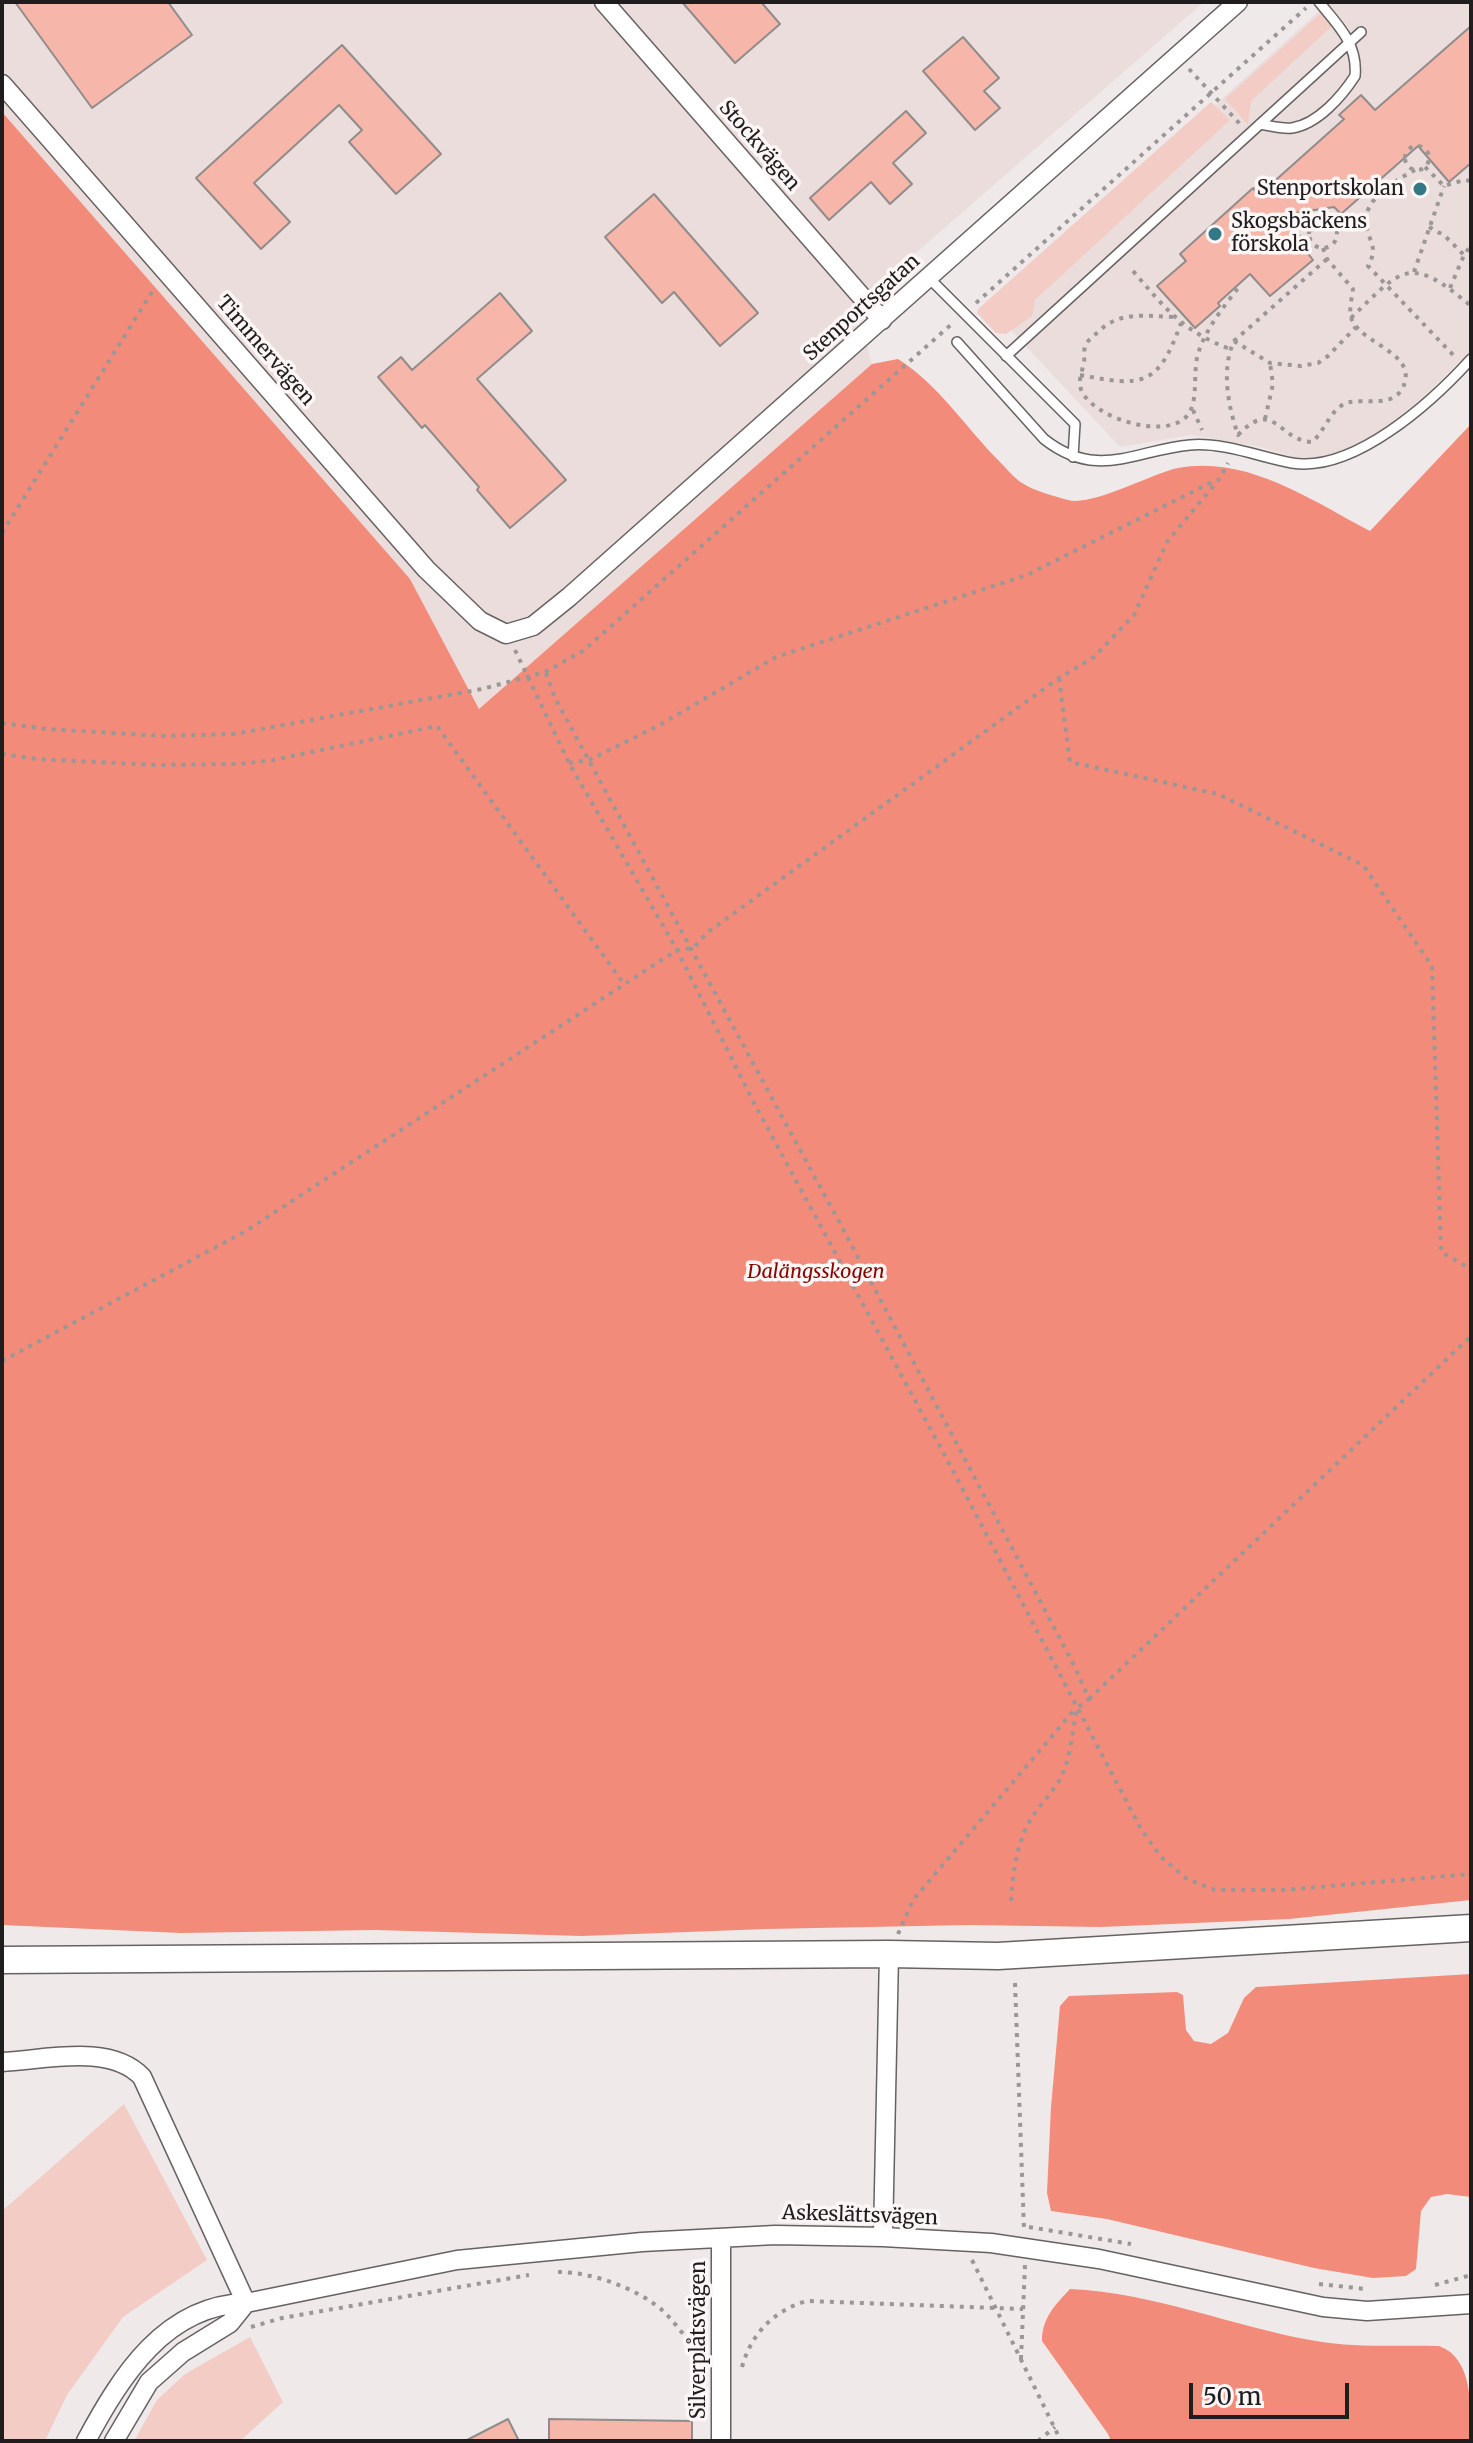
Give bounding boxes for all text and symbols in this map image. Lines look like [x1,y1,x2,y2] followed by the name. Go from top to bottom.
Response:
[713,96,805,196] street label: Stockvägen
[1257,177,1404,201] place label: Stenportskolan
[1411,180,1429,198] marker: Stenportskolan
[1231,210,1367,257] place label: Skogsbäckens förskola
[1206,225,1224,243] marker: Skogsbäckens förskola
[799,250,925,366] street label: Stenportsgatan
[211,291,319,411] street label: Timmervägen
[747,1260,885,1284] park label: Dalängsskogen
[782,2201,938,2231] street label: Askeslättsvägen
[687,2261,711,2419] street label: Silverplåtsvägen
[1193,2367,1353,2417] scale bar
[1203,2381,1262,2412] text: 50 m

